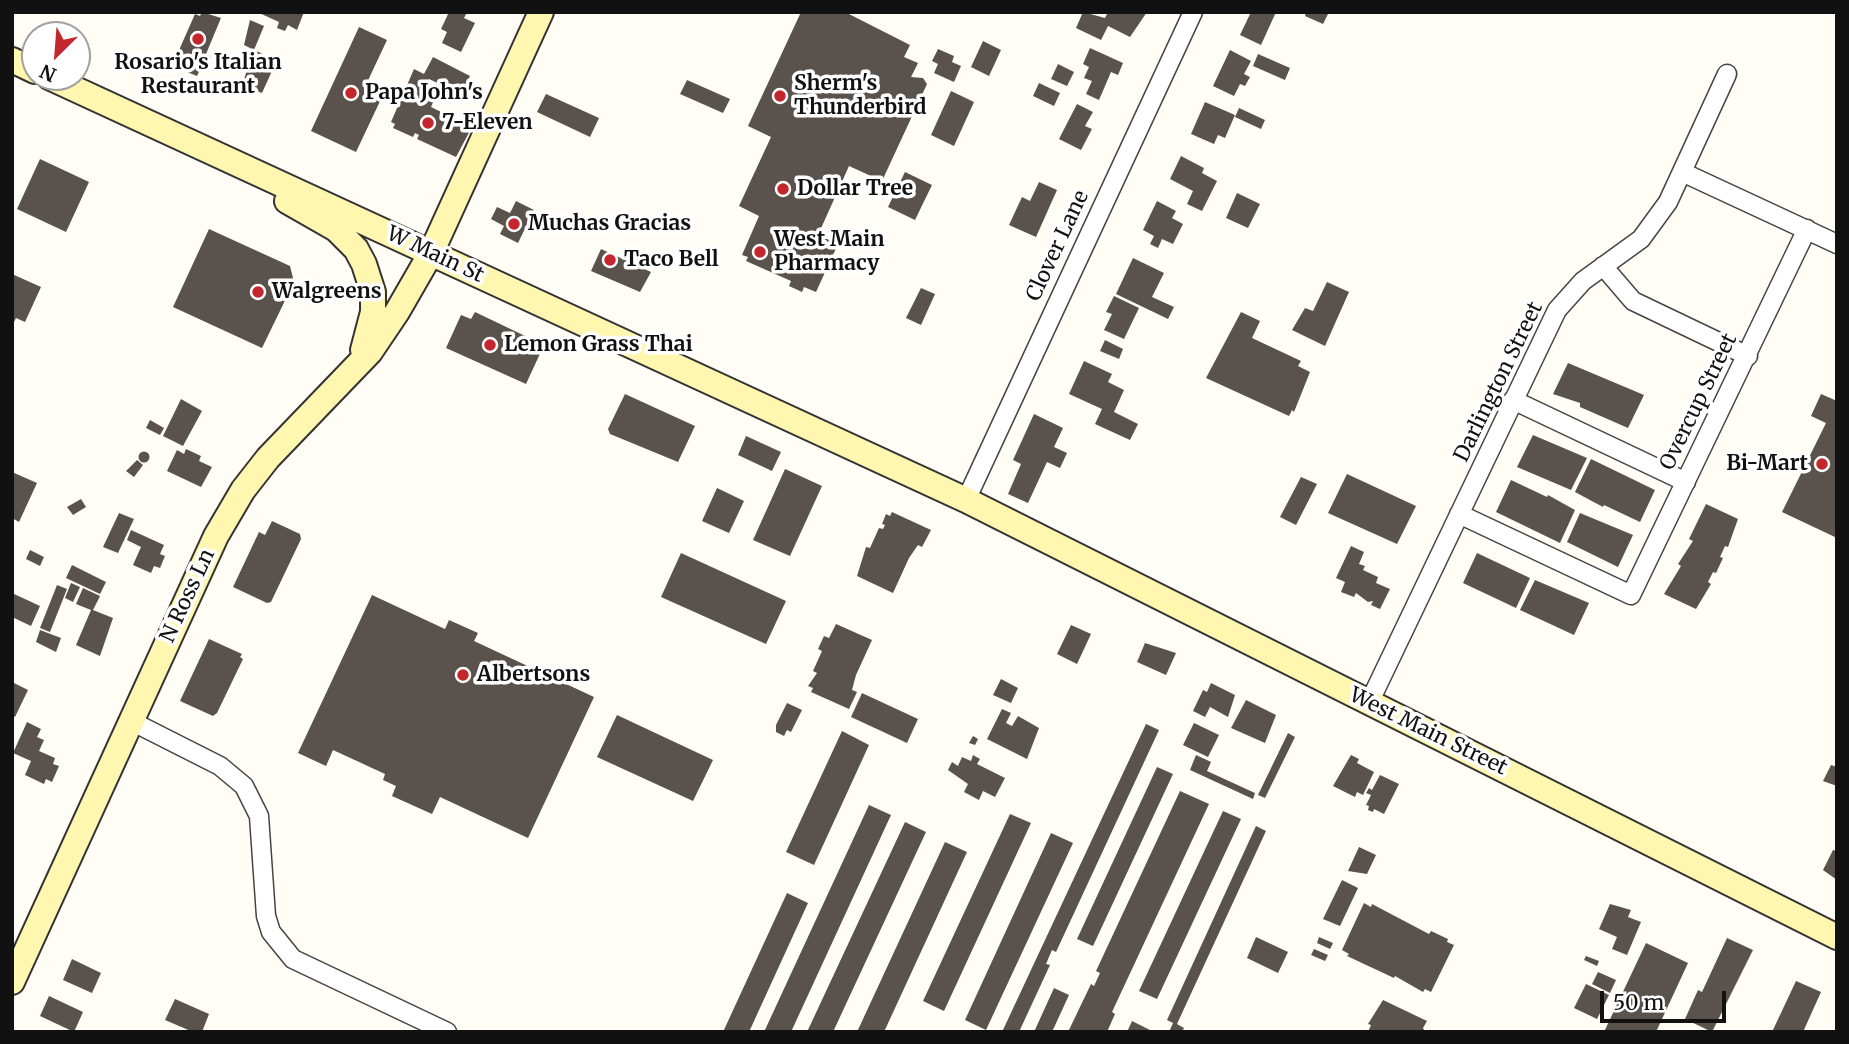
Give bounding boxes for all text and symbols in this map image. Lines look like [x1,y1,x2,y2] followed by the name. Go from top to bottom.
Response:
[21,21,91,91] north arrow
[190,31,206,47] marker: Rosario's Italian Restaurant
[114,50,282,100] place label: Rosario's Italian Restaurant
[36,59,60,87] text: N
[794,71,926,121] place label: Sherm's Thunderbird
[365,80,483,106] place label: Papa John's
[343,85,359,101] marker: Papa John's
[772,88,788,104] marker: Sherm's Thunderbird
[442,110,532,136] place label: 7-Eleven
[420,115,436,131] marker: 7-Eleven
[797,176,913,202] place label: Dollar Tree
[775,181,791,197] marker: Dollar Tree
[1021,187,1095,305] street label: Clover Lane
[528,211,691,237] place label: Muchas Gracias
[506,216,522,232] marker: Muchas Gracias
[382,222,488,288] street label: W Main St
[774,227,884,277] place label: West Main Pharmacy
[752,244,768,260] marker: West Main Pharmacy
[624,247,719,273] place label: Taco Bell
[602,252,618,268] marker: Taco Bell
[272,279,382,305] place label: Walgreens
[250,284,266,300] marker: Walgreens
[1449,298,1549,466] street label: Darlington Street
[1655,330,1743,474] street label: Overcup Street
[504,332,693,358] place label: Lemon Grass Thai
[482,337,498,353] marker: Lemon Grass Thai
[1726,451,1808,477] place label: Bi-Mart
[1814,456,1830,472] marker: Bi-Mart
[155,545,221,647] street label: N Ross Ln
[477,662,590,688] place label: Albertsons
[455,667,471,683] marker: Albertsons
[1345,683,1511,781] street label: West Main Street
[1604,978,1730,1022] scale bar
[1613,989,1664,1016] text: 50 m

